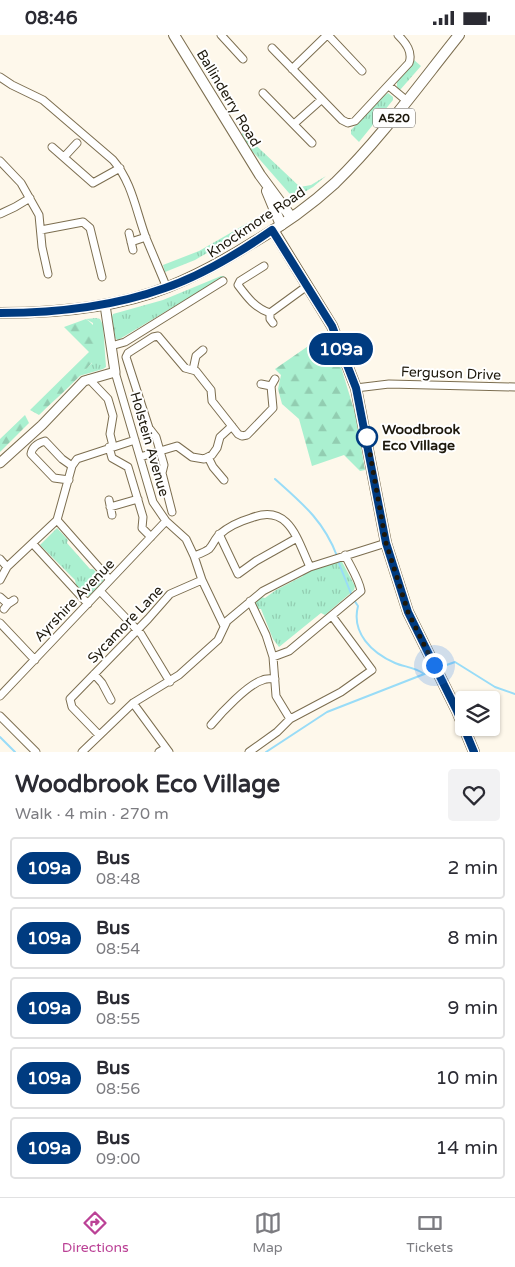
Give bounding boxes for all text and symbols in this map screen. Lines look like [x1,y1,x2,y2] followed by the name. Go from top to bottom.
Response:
[25,7,78,29] text: 08:46
[193,47,264,150] street label: Ballinderry Road
[373,109,415,127] road number: A520
[204,183,309,262] street label: Knockmore Road
[306,333,376,365] line badge: 109a
[319,338,363,360] text: 109a
[401,363,501,384] street label: Ferguson Drive
[126,390,173,498] street label: Holstein Avenue
[382,421,460,454] place label: Woodbrook Eco Village
[356,426,378,448] marker: Woodbrook Eco Village
[31,555,118,645] street label: Ayrshire Avenue
[84,582,167,667] street label: Sycamore Lane
[422,653,447,678] your location
[455,691,500,736] map controls
[455,691,500,736] button: layers
[448,769,500,821] button: heart
[15,770,280,799] text: Woodbrook Eco Village
[15,804,169,824] text: Walk · 4 min · 270 m
[96,847,130,869] text: Bus
[27,857,71,879] text: 109a
[447,857,498,879] text: 2 min
[96,869,140,889] text: 08:48
[96,917,130,939] text: Bus
[27,927,71,949] text: 109a
[447,927,498,949] text: 8 min
[96,939,140,959] text: 08:54
[96,987,130,1009] text: Bus
[27,997,71,1019] text: 109a
[447,997,498,1019] text: 9 min
[96,1009,140,1029] text: 08:55
[96,1057,130,1079] text: Bus
[27,1067,71,1089] text: 109a
[435,1067,498,1089] text: 10 min
[96,1079,140,1099] text: 08:56
[96,1127,130,1149] text: Bus
[27,1137,71,1159] text: 109a
[435,1137,498,1159] text: 14 min
[96,1149,140,1169] text: 09:00
[62,1209,129,1256] tab: Directions
[252,1209,283,1256] tab: Map
[406,1209,453,1256] tab: Tickets

